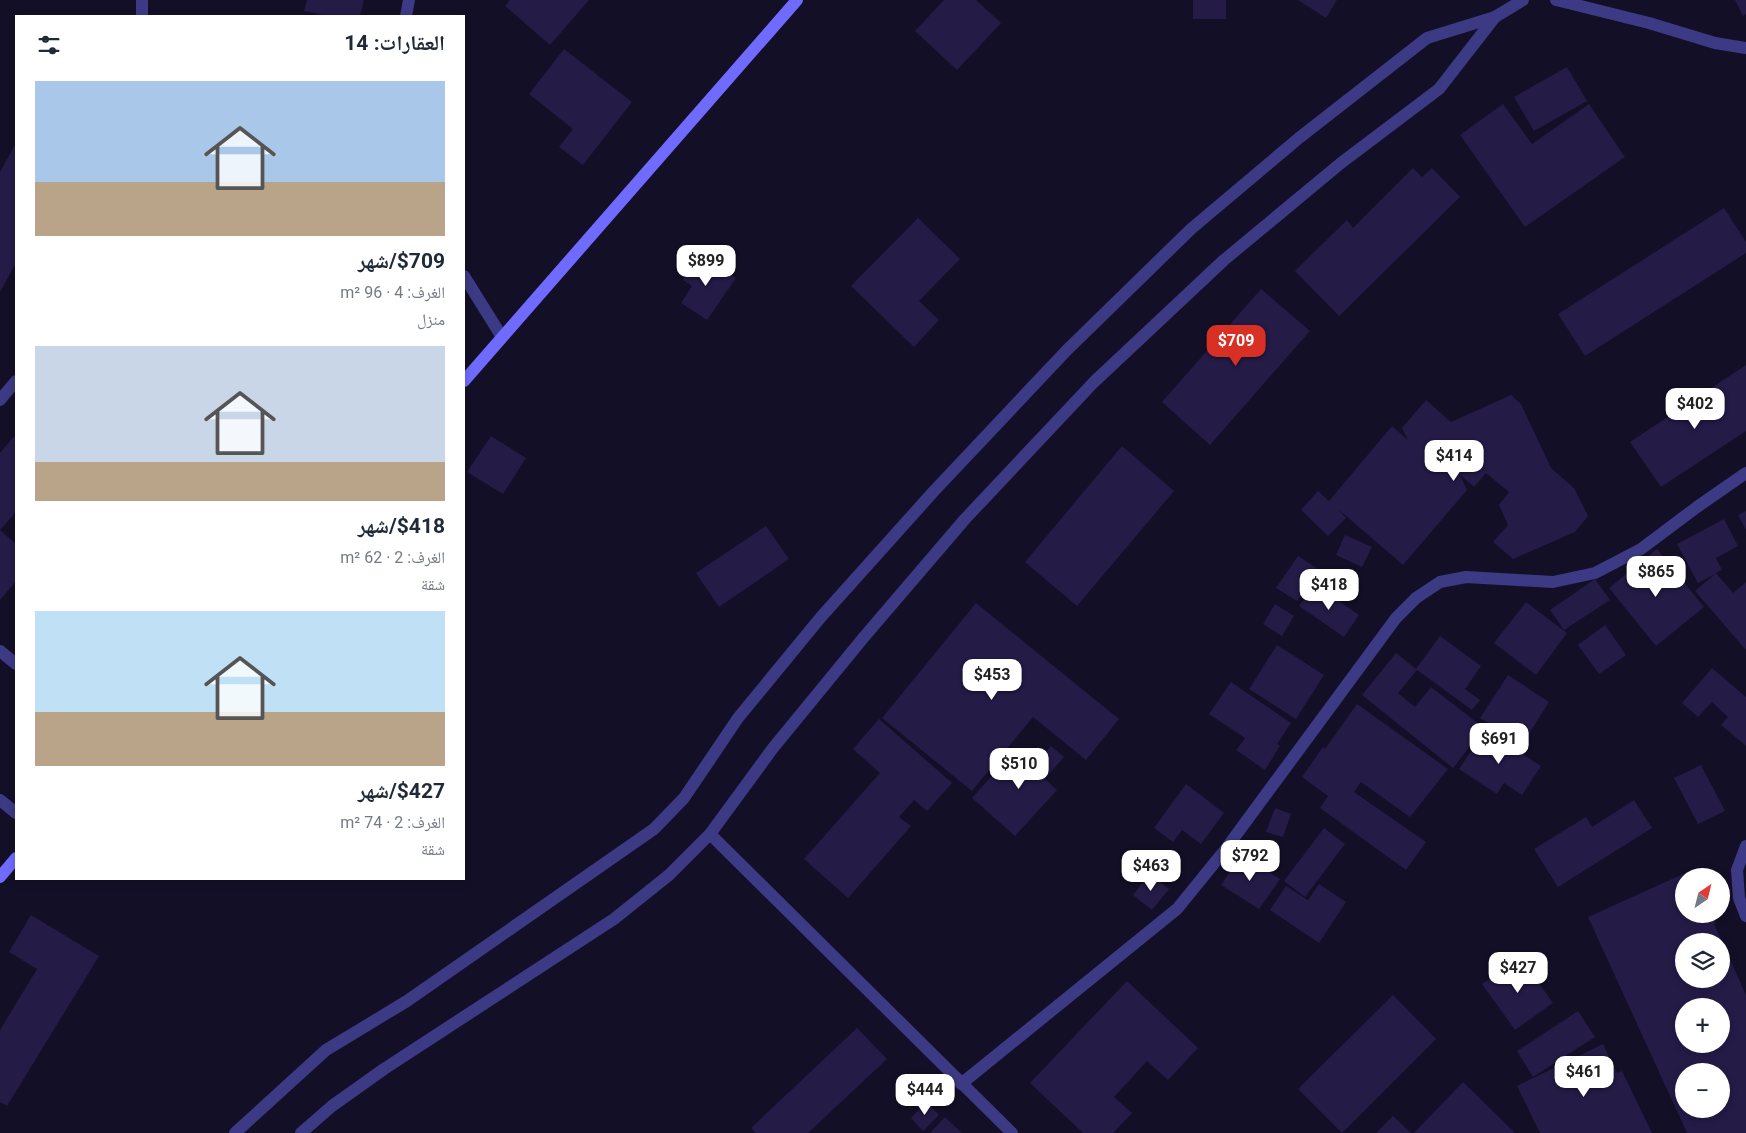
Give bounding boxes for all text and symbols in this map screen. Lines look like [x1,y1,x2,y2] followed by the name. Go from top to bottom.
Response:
[35,31,63,59] icon: filters
[344,31,445,55] text: العقارات: 14
[195,113,285,203] icon: home
[676,244,736,287] pin: $899
[358,249,445,273] text: $709/شهر
[688,251,724,270] text: $899
[340,283,445,302] text: الغرف: 4 · 96 m²
[417,310,445,329] text: منزل
[1206,324,1266,367] pin: $709
[1218,331,1254,350] text: $709
[195,378,285,468] icon: home
[1665,388,1725,430] pin: $402
[1677,394,1713,413] text: $402
[1424,440,1484,482] pin: $414
[1436,446,1472,465] text: $414
[358,514,445,538] text: $418/شهر
[340,548,445,567] text: الغرف: 2 · 62 m²
[1626,556,1686,598] pin: $865
[1638,562,1674,581] text: $865
[1299,568,1359,611] pin: $418
[421,575,445,594] text: شقة
[1311,575,1347,594] text: $418
[195,643,285,733] icon: home
[962,658,1022,701] pin: $453
[974,665,1010,684] text: $453
[1469,722,1529,765] pin: $691
[1481,729,1517,748] text: $691
[989,748,1049,790] pin: $510
[1001,754,1037,773] text: $510
[358,779,445,803] text: $427/شهر
[340,813,445,832] text: الغرف: 2 · 74 m²
[421,840,445,859] text: شقة
[1220,840,1280,882] pin: $792
[1232,846,1268,865] text: $792
[1121,850,1181,892] pin: $463
[1133,856,1169,875] text: $463
[1675,868,1730,922] north arrow
[1675,868,1730,1118] map controls
[1675,933,1730,988] button: layers
[1488,952,1548,994] pin: $427
[1500,958,1536,977] text: $427
[1675,998,1730,1053] button: +
[1554,1056,1614,1098] pin: $461
[1566,1062,1602,1081] text: $461
[1675,1063,1730,1118] button: −
[895,1074,955,1116] pin: $444
[907,1080,943,1099] text: $444

